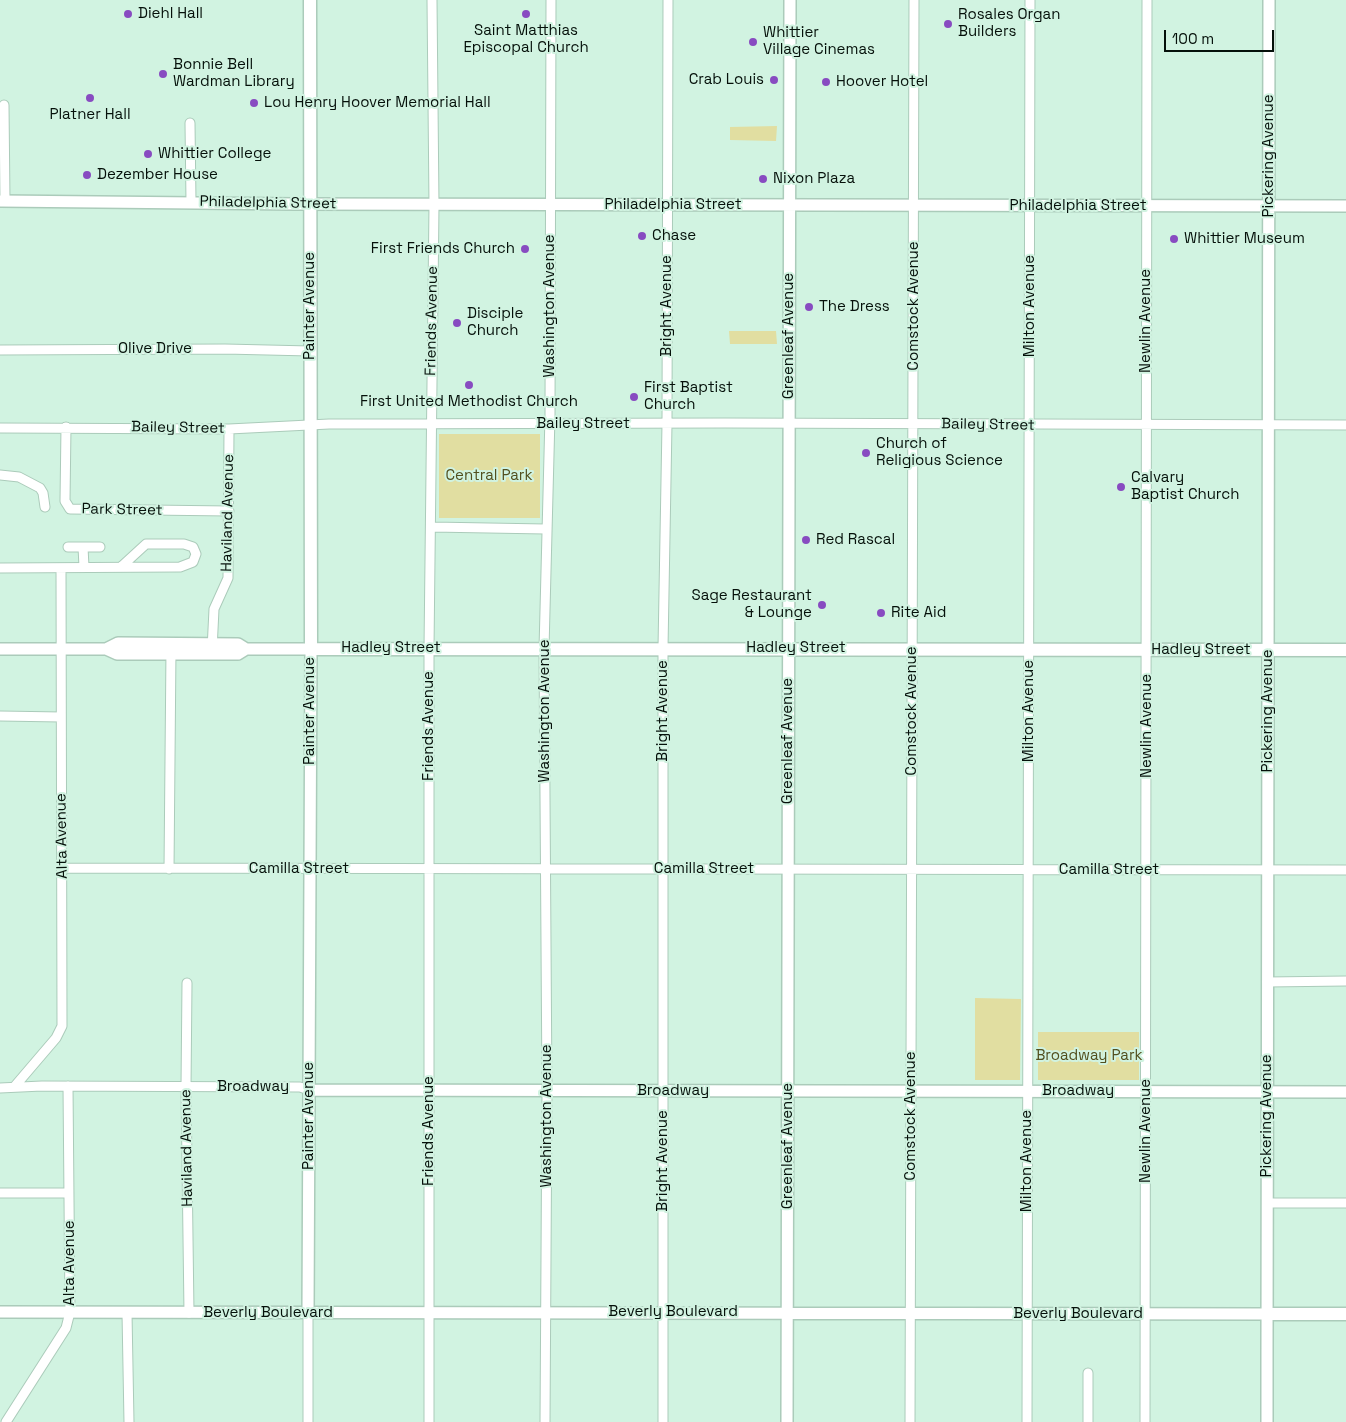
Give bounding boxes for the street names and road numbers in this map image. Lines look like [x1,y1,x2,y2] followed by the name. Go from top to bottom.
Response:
[1260,94,1278,218] street label: Pickering Avenue
[199,193,337,213] street label: Philadelphia Street
[604,196,742,214] street label: Philadelphia Street
[1009,197,1147,215] street label: Philadelphia Street
[541,234,559,378] street label: Washington Avenue
[905,241,923,371] street label: Comstock Avenue
[301,252,319,360] street label: Painter Avenue
[658,255,676,357] street label: Bright Avenue
[1021,255,1039,357] street label: Milton Avenue
[422,266,442,376] street label: Friends Avenue
[1137,269,1155,373] street label: Newlin Avenue
[780,273,798,399] street label: Greenleaf Avenue
[118,340,192,358] street label: Olive Drive
[536,415,630,433] street label: Bailey Street
[941,415,1035,435] street label: Bailey Street
[131,418,225,438] street label: Bailey Street
[218,454,238,572] street label: Haviland Avenue
[81,500,163,520] street label: Park Street
[341,639,441,657] street label: Hadley Street
[536,639,554,783] street label: Washington Avenue
[746,639,846,657] street label: Hadley Street
[1151,641,1251,659] street label: Hadley Street
[903,646,921,776] street label: Comstock Avenue
[1259,649,1277,773] street label: Pickering Avenue
[301,657,319,765] street label: Painter Avenue
[654,660,672,762] street label: Bright Avenue
[1020,660,1038,762] street label: Milton Avenue
[420,671,438,781] street label: Friends Avenue
[1138,674,1156,778] street label: Newlin Avenue
[779,678,797,804] street label: Greenleaf Avenue
[52,793,72,879] street label: Alta Avenue
[249,860,349,878] street label: Camilla Street
[654,860,754,878] street label: Camilla Street
[1059,861,1159,879] street label: Camilla Street
[538,1044,556,1188] street label: Washington Avenue
[902,1051,920,1181] street label: Comstock Avenue
[1258,1054,1276,1178] street label: Pickering Avenue
[300,1062,318,1170] street label: Painter Avenue
[420,1076,438,1186] street label: Friends Avenue
[217,1078,289,1096] street label: Broadway
[1137,1079,1155,1183] street label: Newlin Avenue
[637,1082,709,1100] street label: Broadway
[1042,1082,1114,1100] street label: Broadway
[779,1083,797,1209] street label: Greenleaf Avenue
[177,1089,197,1207] street label: Haviland Avenue
[654,1110,672,1212] street label: Bright Avenue
[1018,1110,1036,1212] street label: Milton Avenue
[61,1220,79,1306] street label: Alta Avenue
[608,1303,738,1321] street label: Beverly Boulevard
[203,1304,333,1322] street label: Beverly Boulevard
[1013,1305,1143,1323] street label: Beverly Boulevard

